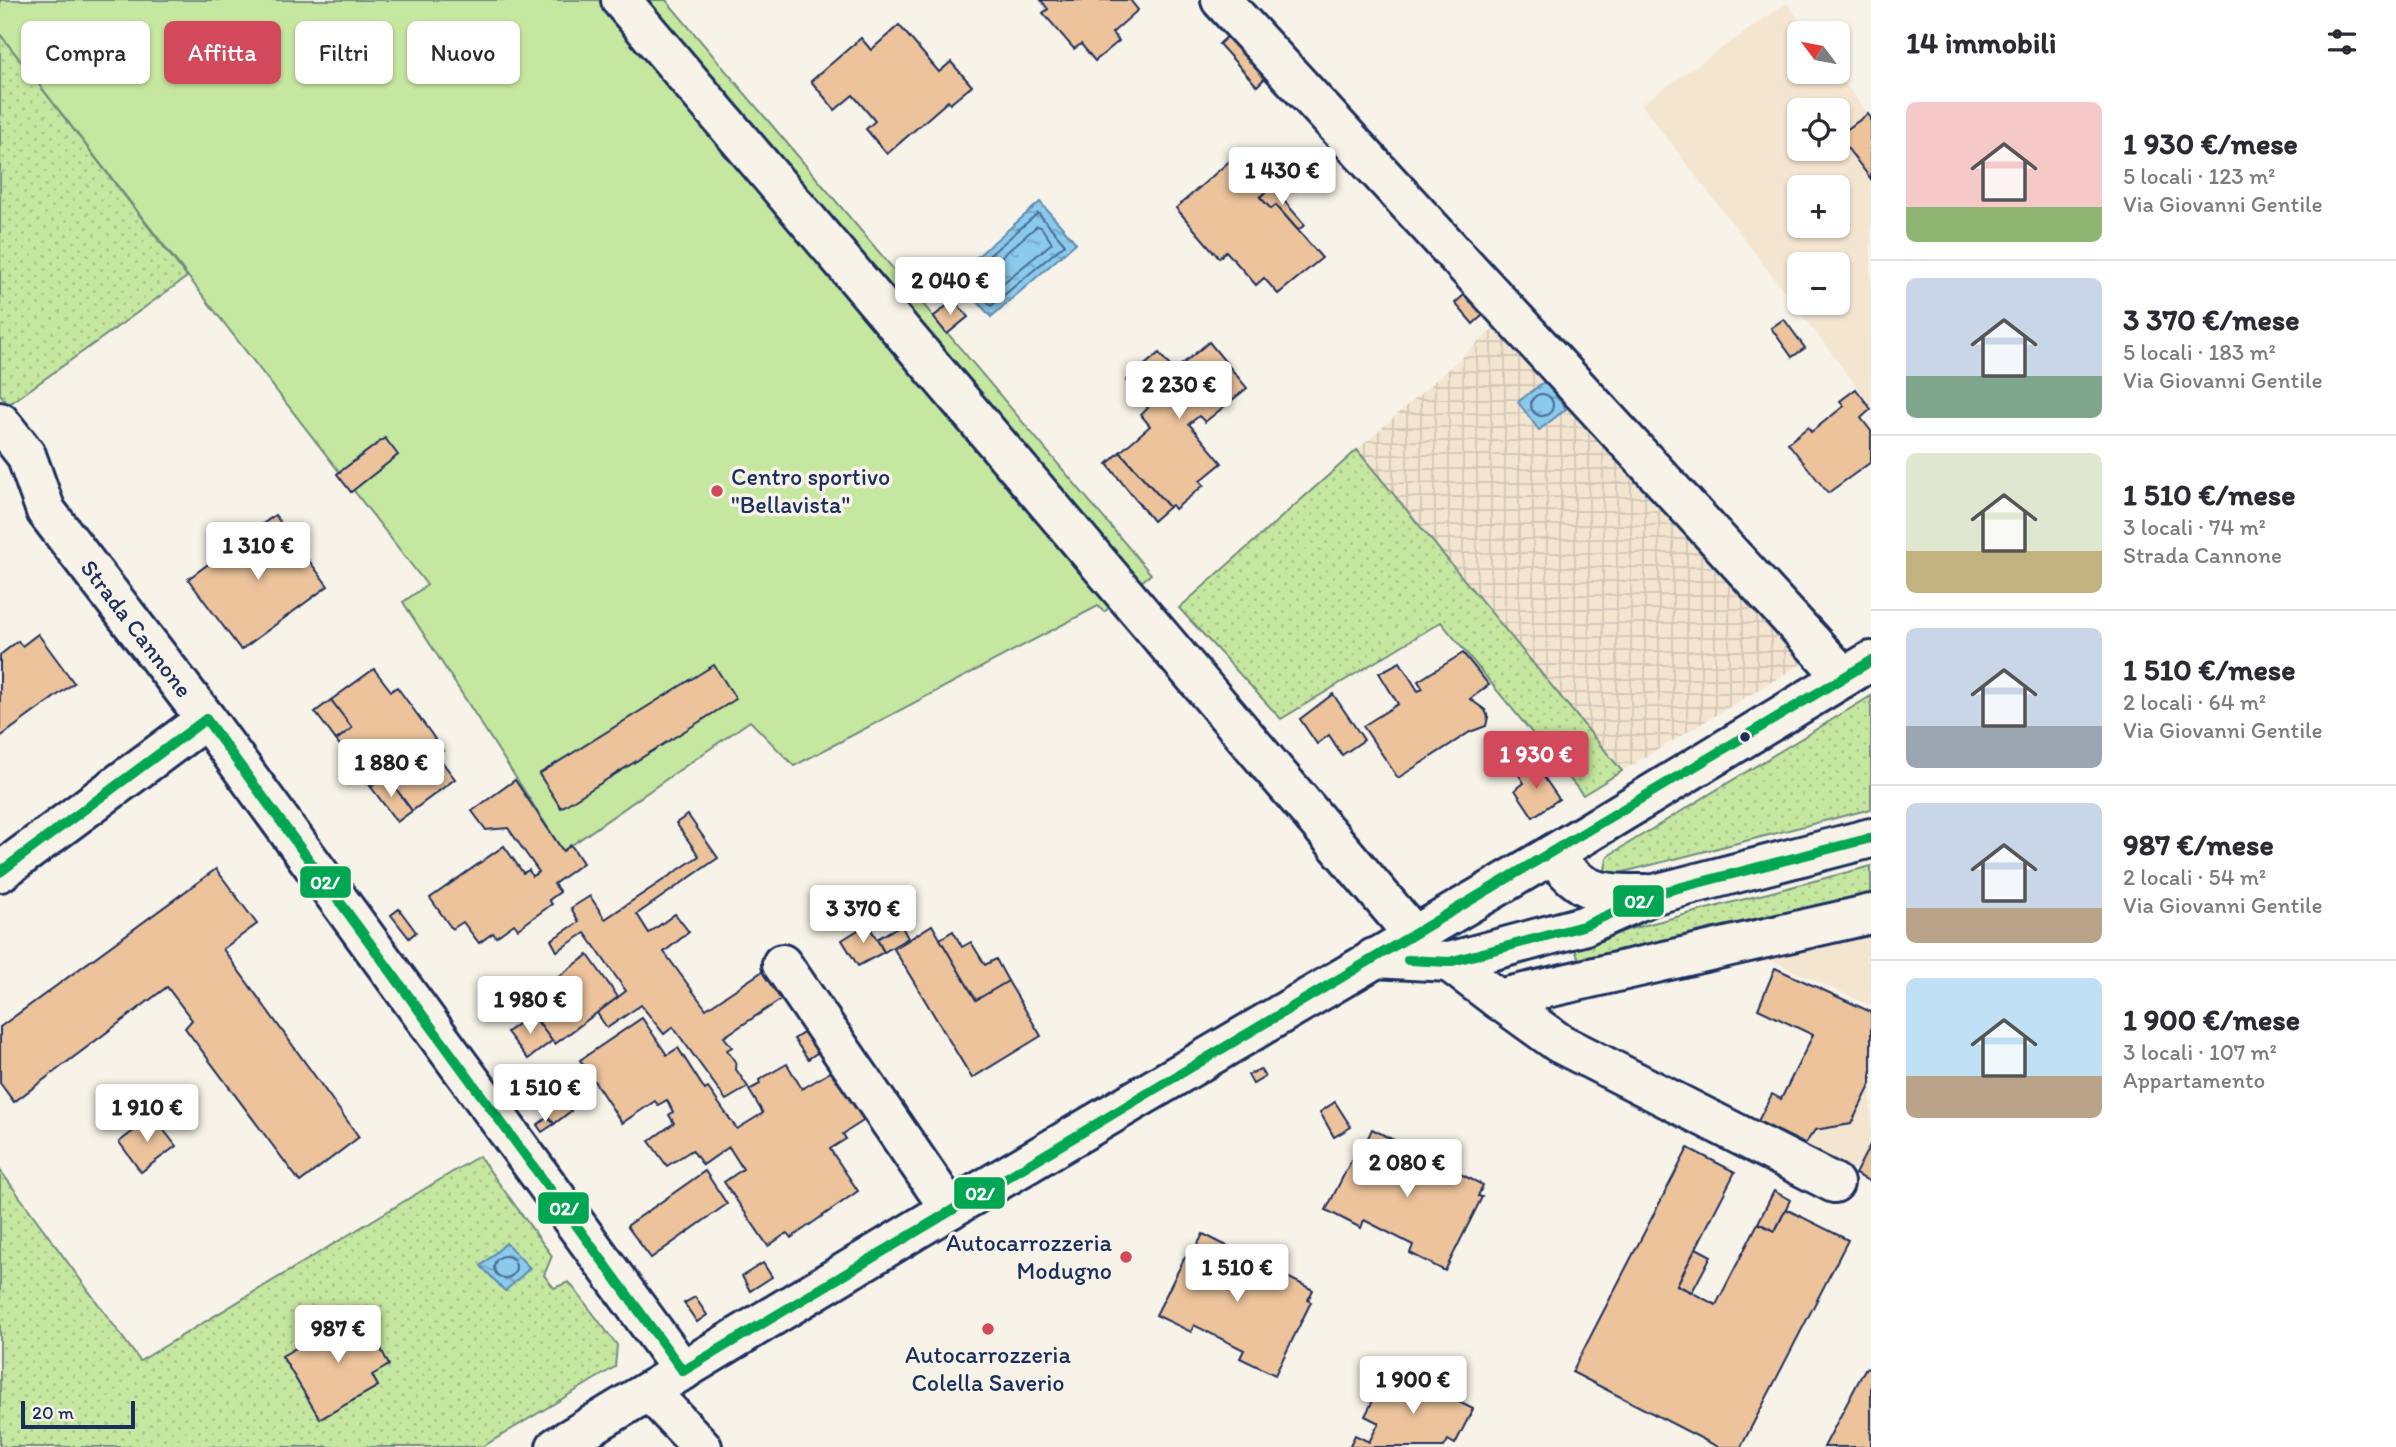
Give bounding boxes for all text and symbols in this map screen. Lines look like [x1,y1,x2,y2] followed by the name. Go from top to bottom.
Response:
[21,21,150,84] chip: Compra
[164,21,281,84] chip: Affitta
[295,21,393,84] chip: Filtri
[407,21,520,84] chip: Nuovo
[1787,21,1850,84] north arrow
[1787,21,1850,315] map controls
[2323,23,2361,61] icon: filters
[1906,24,2056,61] text: 14 immobili
[1787,98,1850,161] button: locate
[2123,125,2298,162] text: 1 930 €/mese
[1962,130,2046,214] icon: home
[1217,148,1347,207] pin: 1 430 €
[1245,156,1319,184] text: 1 430 €
[2123,162,2276,190] text: 5 locali · 123 m²
[1787,175,1850,238] button: +
[2123,190,2323,218] text: Via Giovanni Gentile
[1787,252,1850,315] button: −
[885,258,1015,317] pin: 2 040 €
[911,266,989,294] text: 2 040 €
[2123,301,2299,338] text: 3 370 €/mese
[1962,306,2046,390] icon: home
[2123,338,2276,366] text: 5 locali · 183 m²
[1114,362,1244,421] pin: 2 230 €
[2123,366,2323,394] text: Via Giovanni Gentile
[1142,370,1216,398] text: 2 230 €
[731,462,890,519] place label: Centro sportivo "Bellavista"
[2123,476,2295,513] text: 1 510 €/mese
[1962,481,2046,565] icon: home
[709,483,725,499] marker: Centro sportivo "Bellavista"
[2123,513,2266,541] text: 3 locali · 74 m²
[193,522,323,582] pin: 1 310 €
[222,531,294,559] text: 1 310 €
[2123,541,2282,569] text: Strada Cannone
[75,554,199,703] street label: Strada Cannone
[2123,651,2295,688] text: 1 510 €/mese
[1962,656,2046,740] icon: home
[2123,688,2266,716] text: 2 locali · 64 m²
[2123,716,2323,744] text: Via Giovanni Gentile
[1738,730,1752,744] unlabelled marker
[1471,732,1601,791] pin: 1 930 €
[326,740,456,799] pin: 1 880 €
[1500,740,1572,768] text: 1 930 €
[354,748,428,776] text: 1 880 €
[2123,826,2274,863] text: 987 €/mese
[1962,831,2046,915] icon: home
[2123,863,2266,891] text: 2 locali · 54 m²
[299,865,352,899] line badge: 02/
[310,871,341,894] text: 02/
[1612,884,1665,918] line badge: 02/
[798,886,928,945] pin: 3 370 €
[1624,890,1655,913] text: 02/
[2123,891,2323,919] text: Via Giovanni Gentile
[826,894,900,922] text: 3 370 €
[465,976,595,1036] pin: 1 980 €
[494,985,566,1013] text: 1 980 €
[2123,1001,2300,1038] text: 1 900 €/mese
[1962,1006,2046,1090] icon: home
[2123,1038,2277,1066] text: 3 locali · 107 m²
[480,1064,610,1124] pin: 1 510 €
[2123,1066,2265,1094] text: Appartamento
[509,1073,581,1101] text: 1 510 €
[82,1084,212,1144] pin: 1 910 €
[111,1093,183,1121] text: 1 910 €
[1342,1140,1472,1199] pin: 2 080 €
[1369,1148,1445,1176] text: 2 080 €
[953,1176,1006,1210] line badge: 02/
[965,1182,996,1205] text: 02/
[537,1191,590,1225] line badge: 02/
[549,1197,580,1220] text: 02/
[946,1228,1112,1285] place label: Autocarrozzeria Modugno
[1172,1244,1302,1304] pin: 1 510 €
[1118,1249,1134,1265] marker: Autocarrozzeria Modugno
[1201,1253,1273,1281] text: 1 510 €
[289,1306,387,1365] pin: 987 €
[311,1314,365,1342] text: 987 €
[980,1321,996,1337] marker: Autocarrozzeria Colella Saverio
[905,1340,1071,1397] place label: Autocarrozzeria Colella Saverio
[1348,1356,1478,1416] pin: 1 900 €
[1376,1365,1450,1393] text: 1 900 €
[21,1398,135,1430] scale bar
[32,1401,74,1424] text: 20 m

